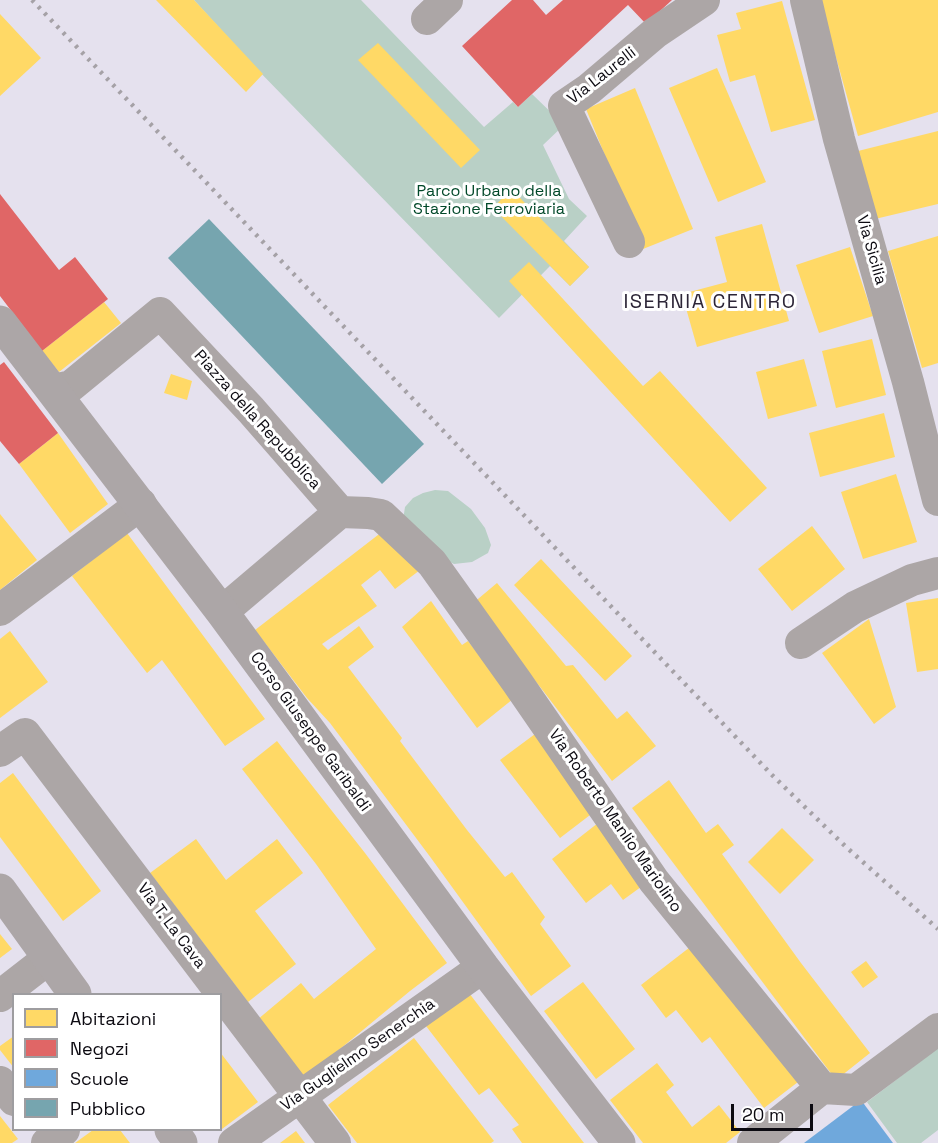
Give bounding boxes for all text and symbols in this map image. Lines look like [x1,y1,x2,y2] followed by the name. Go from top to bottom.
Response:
[564,43,640,109] street label: Via Laurelli
[413,182,565,220] park label: Parco Urbano della Stazione Ferroviaria
[852,213,890,287] street label: Via Sicilia
[623,291,797,315] district label: ISERNIA CENTRO
[189,347,325,493] street label: Piazza della Repubblica
[246,649,374,815] street label: Corso Giuseppe Garibaldi
[544,726,686,916] street label: Via Roberto Manlio Mariolino
[133,880,209,972] street label: Via T. La Cava
[12,993,222,1131] legend
[277,994,439,1116] street label: Via Guglielmo Senerchia
[70,1007,156,1030] text: Abitazioni
[70,1037,129,1060] text: Negozi
[70,1067,129,1090] text: Scuole
[734,1092,816,1130] scale bar
[70,1097,146,1120] text: Pubblico
[742,1103,785,1126] text: 20 m

